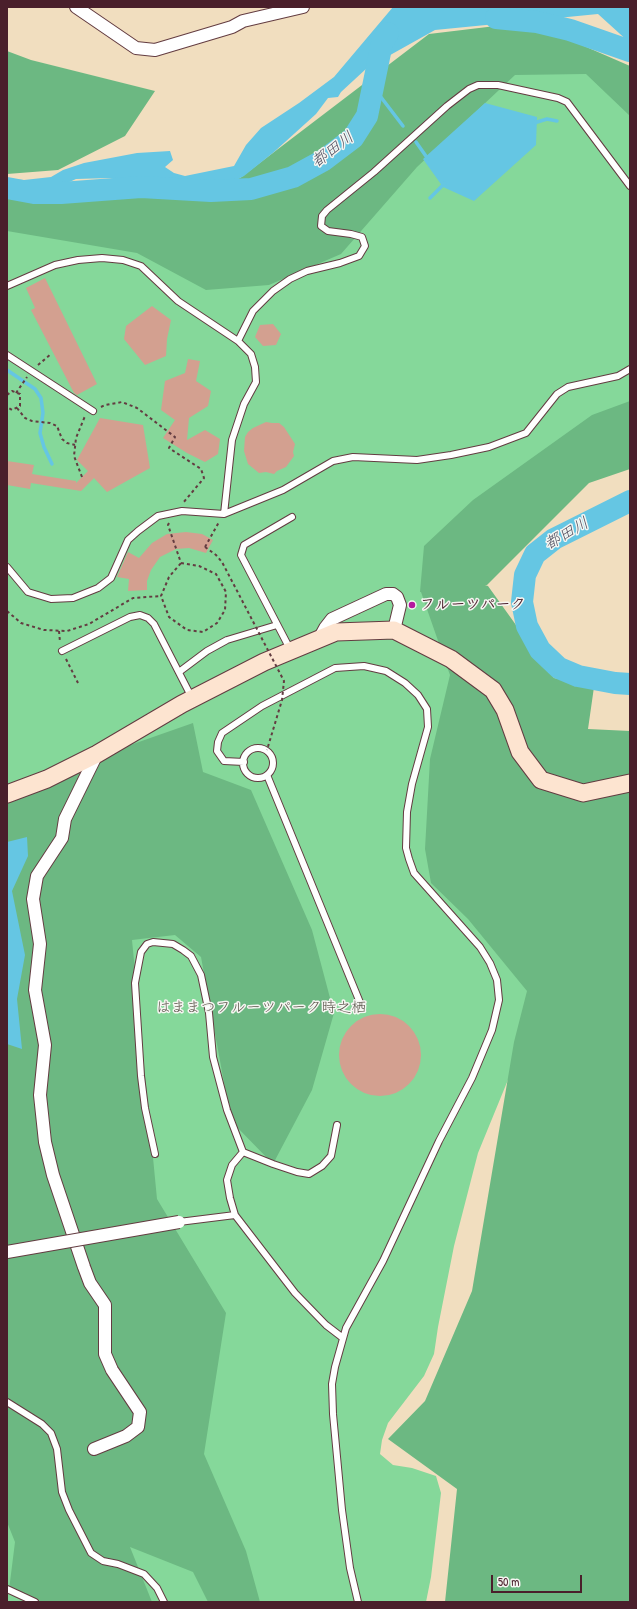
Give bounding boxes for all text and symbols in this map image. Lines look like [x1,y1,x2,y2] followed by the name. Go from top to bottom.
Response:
[308,128,358,172] water label: 都田川
[541,514,593,554] water label: 都田川
[420,596,526,614] place label: フルーツパーク
[407,600,417,610] marker: フルーツパーク
[156,999,366,1017] park label: はままつフルーツパーク時之栖
[493,1567,584,1593] scale bar
[498,1573,519,1590] text: 50 m

